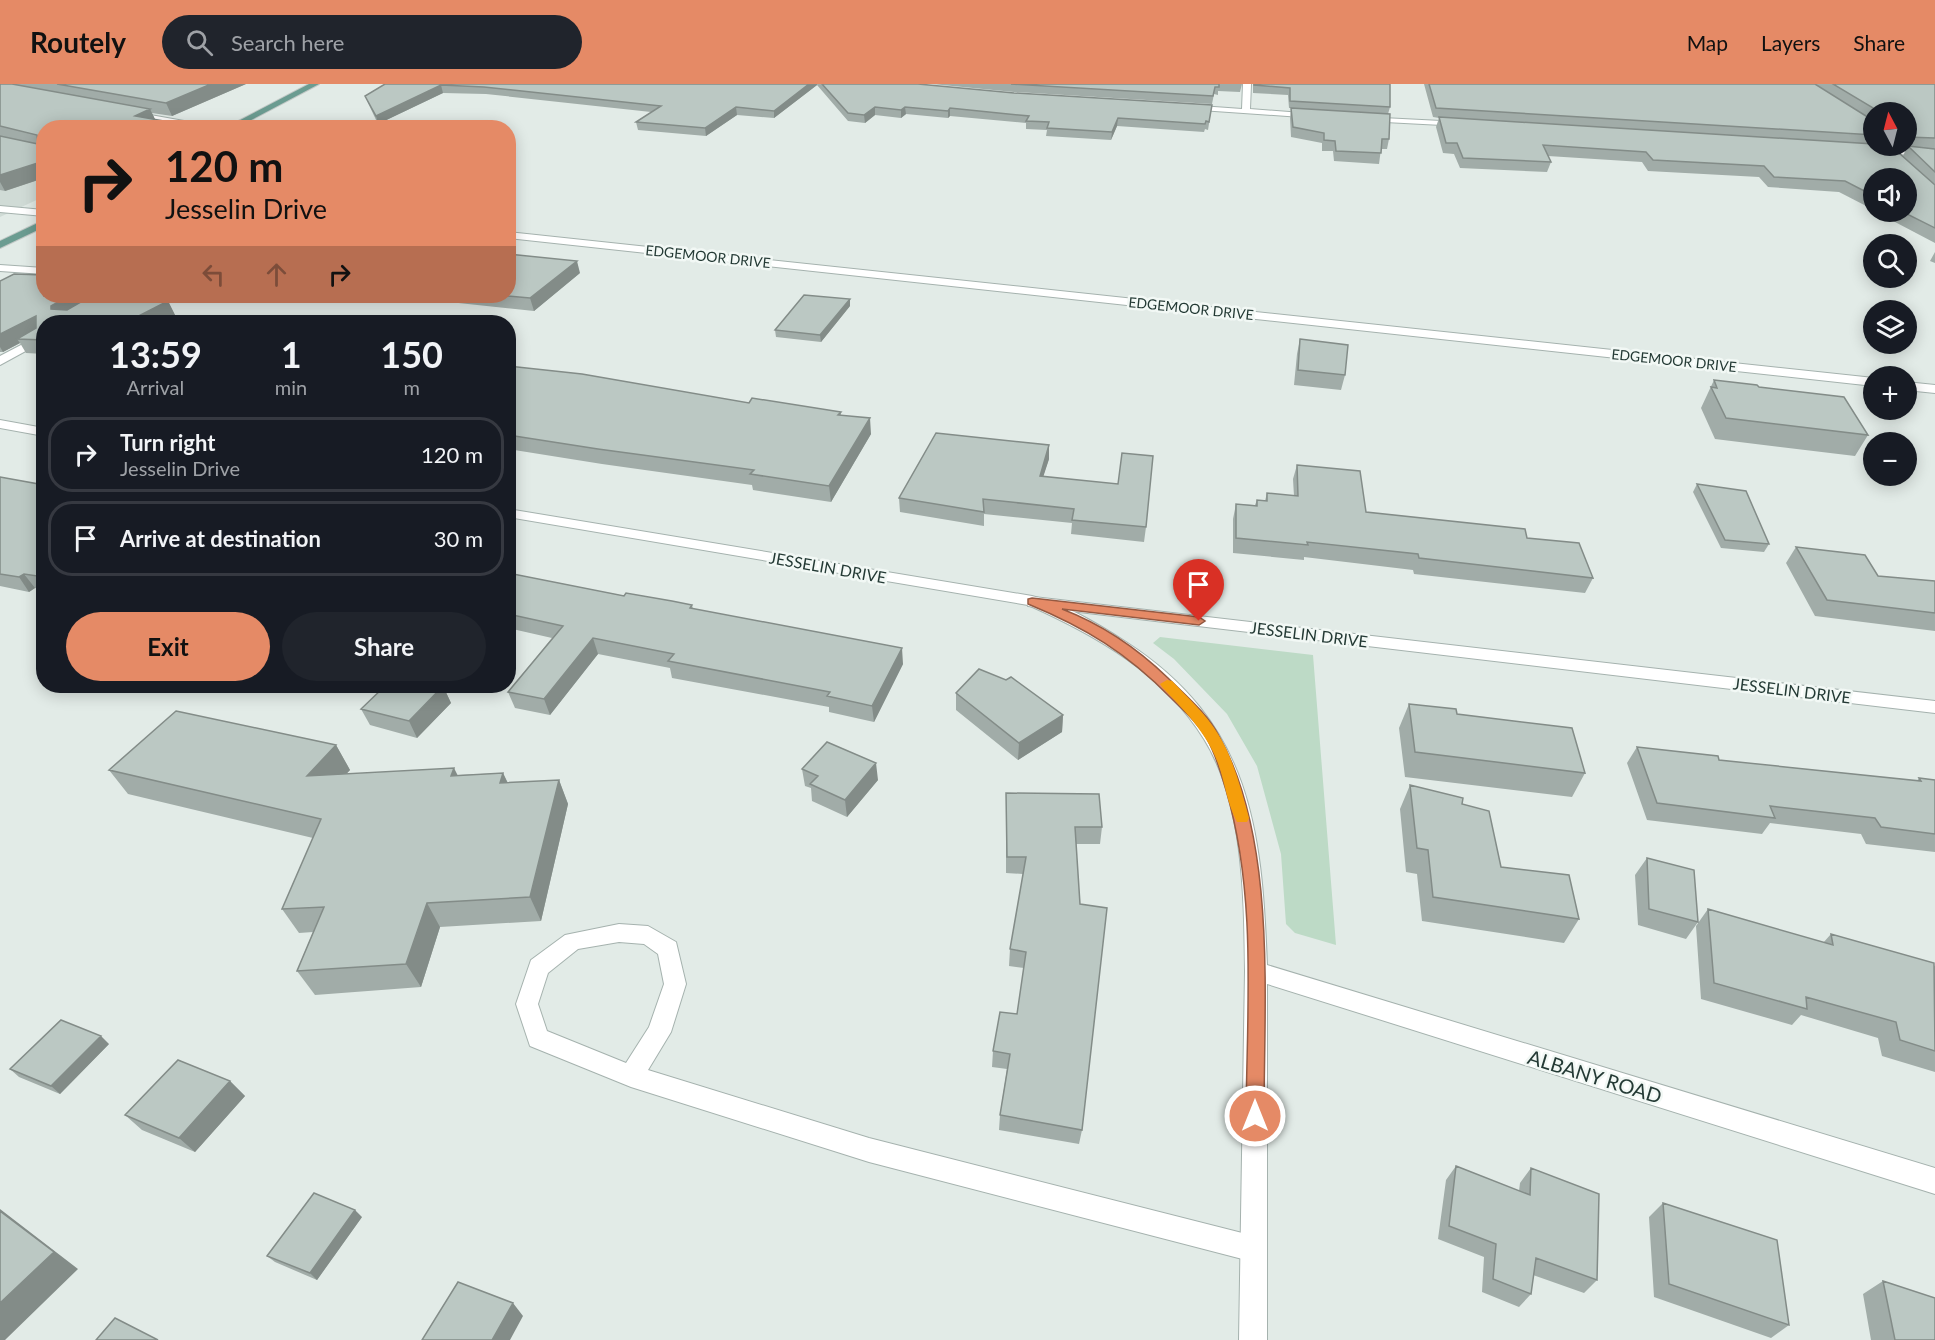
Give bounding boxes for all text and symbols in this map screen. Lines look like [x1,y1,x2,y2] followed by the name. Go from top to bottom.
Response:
[162,15,582,69] search box
[30,25,126,59] text: Routely
[183,26,216,59] icon: search
[231,29,344,56] text: Search here
[1687,30,1728,55] text: Map
[1761,30,1820,55] text: Layers
[1853,30,1905,55] text: Share
[1863,102,1917,156] north arrow
[1863,102,1917,486] map controls
[165,141,283,191] text: 120 m
[66,144,144,222] icon: right
[1863,168,1917,222] button: sound
[165,192,327,225] text: Jesselin Drive
[1863,234,1917,288] button: search
[645,241,771,271] street label: EDGEMOOR DRIVE
[197,258,230,291] icon: left
[260,258,293,291] icon: ahead
[323,258,356,291] icon: right
[1128,293,1254,323] street label: EDGEMOOR DRIVE
[1863,300,1917,354] button: layers
[109,332,202,376] text: 13:59
[281,332,302,376] text: 1
[380,332,443,376] text: 150
[1611,345,1737,375] street label: EDGEMOOR DRIVE
[1863,366,1917,420] button: +
[127,375,184,399] text: Arrival
[275,375,307,399] text: min
[403,375,420,399] text: m
[120,429,215,456] text: Turn right
[1863,432,1917,486] button: −
[69,438,102,471] icon: right
[421,441,483,468] text: 120 m
[120,456,240,480] text: Jesselin Drive
[69,522,102,555] icon: arrive
[120,525,321,552] text: Arrive at destination
[434,525,483,552] text: 30 m
[768,547,888,587] street label: JESSELIN DRIVE
[1173,559,1224,621] pin
[1182,568,1215,601] icon: arrive
[66,612,270,681] button: Exit
[282,612,486,681] button: Share
[1249,617,1369,651] street label: JESSELIN DRIVE
[1732,673,1852,707] street label: JESSELIN DRIVE
[1525,1044,1665,1108] street label: ALBANY ROAD
[1223,1084,1287,1148] position arrow

